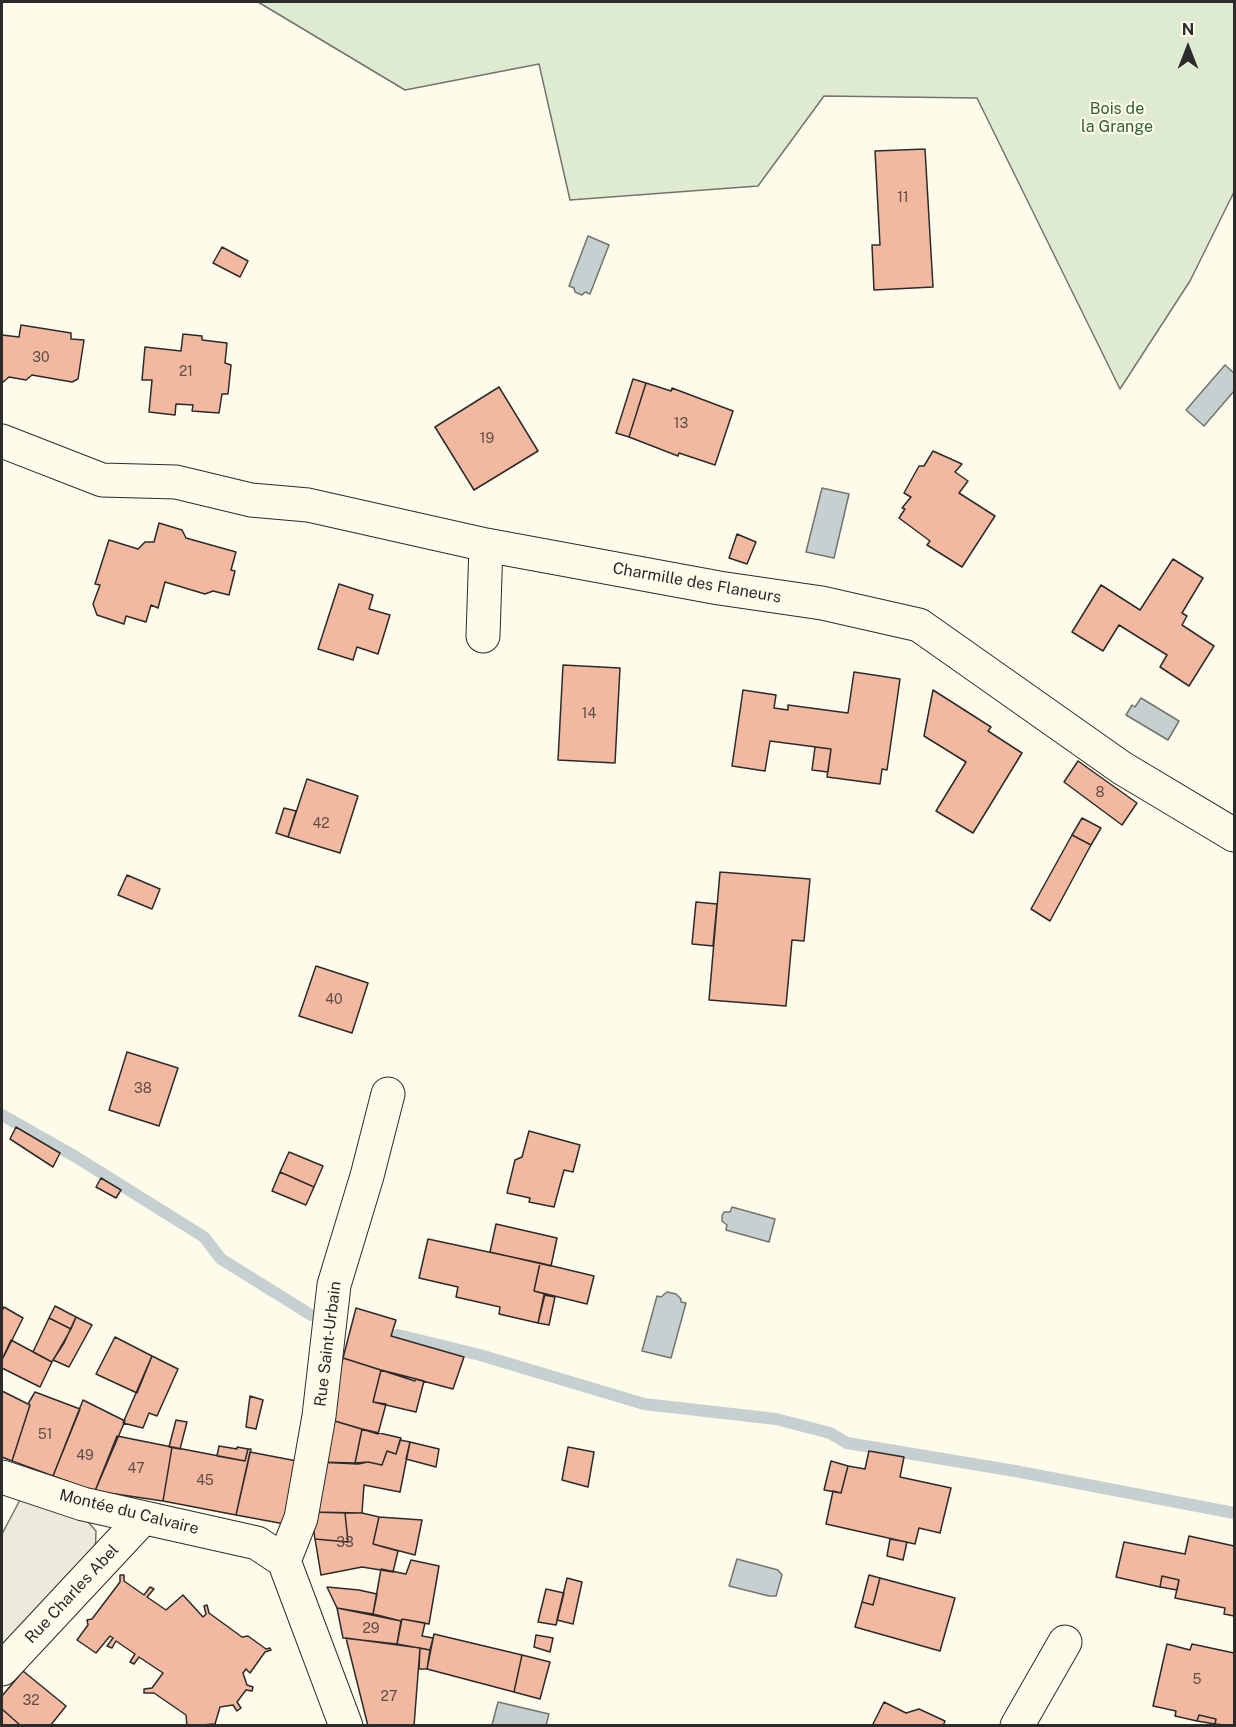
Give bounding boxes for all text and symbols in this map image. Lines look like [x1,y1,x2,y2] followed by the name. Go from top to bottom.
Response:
[1158,18,1218,78] north arrow
[1182,20,1194,39] text: N
[1081,99,1153,137] park label: Bois de la Grange
[897,190,909,206] house number: 11
[32,350,50,366] house number: 30
[179,364,193,380] house number: 21
[674,416,688,432] house number: 13
[480,431,494,447] house number: 19
[611,559,783,607] street label: Charmille des Flaneurs
[582,706,596,722] house number: 14
[1095,785,1105,801] house number: 8
[312,816,330,832] house number: 42
[325,992,343,1008] house number: 40
[134,1081,152,1097] house number: 38
[311,1280,345,1408] street label: Rue Saint-Urbain
[38,1427,52,1443] house number: 51
[76,1448,94,1464] house number: 49
[127,1461,145,1477] house number: 47
[196,1473,214,1489] house number: 45
[57,1485,201,1539] street label: Montée du Calvaire
[336,1535,354,1551] house number: 33
[21,1540,123,1648] street label: Rue Charles Abel
[362,1621,380,1637] house number: 29
[1193,1672,1201,1688] house number: 5
[381,1689,397,1705] house number: 27
[22,1693,40,1709] house number: 32

